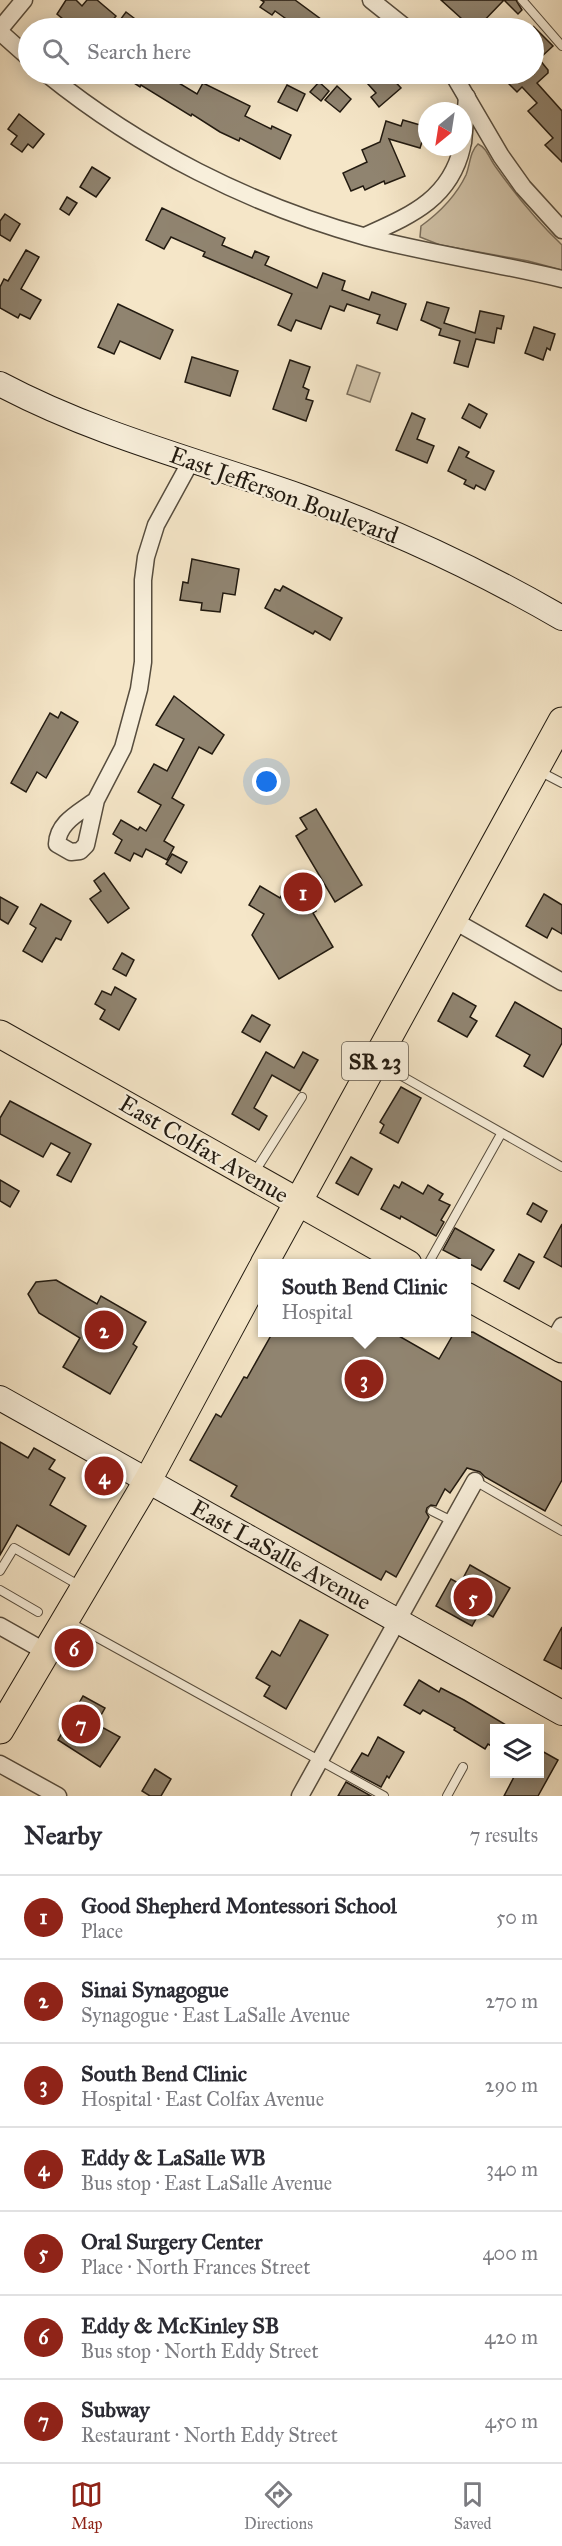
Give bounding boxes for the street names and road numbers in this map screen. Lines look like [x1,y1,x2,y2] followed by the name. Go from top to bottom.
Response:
[165,440,403,550] street label: East Jefferson Boulevard
[342,1042,408,1080] road number: SR 23
[114,1088,294,1210] street label: East Colfax Avenue
[186,1493,376,1617] street label: East LaSalle Avenue

